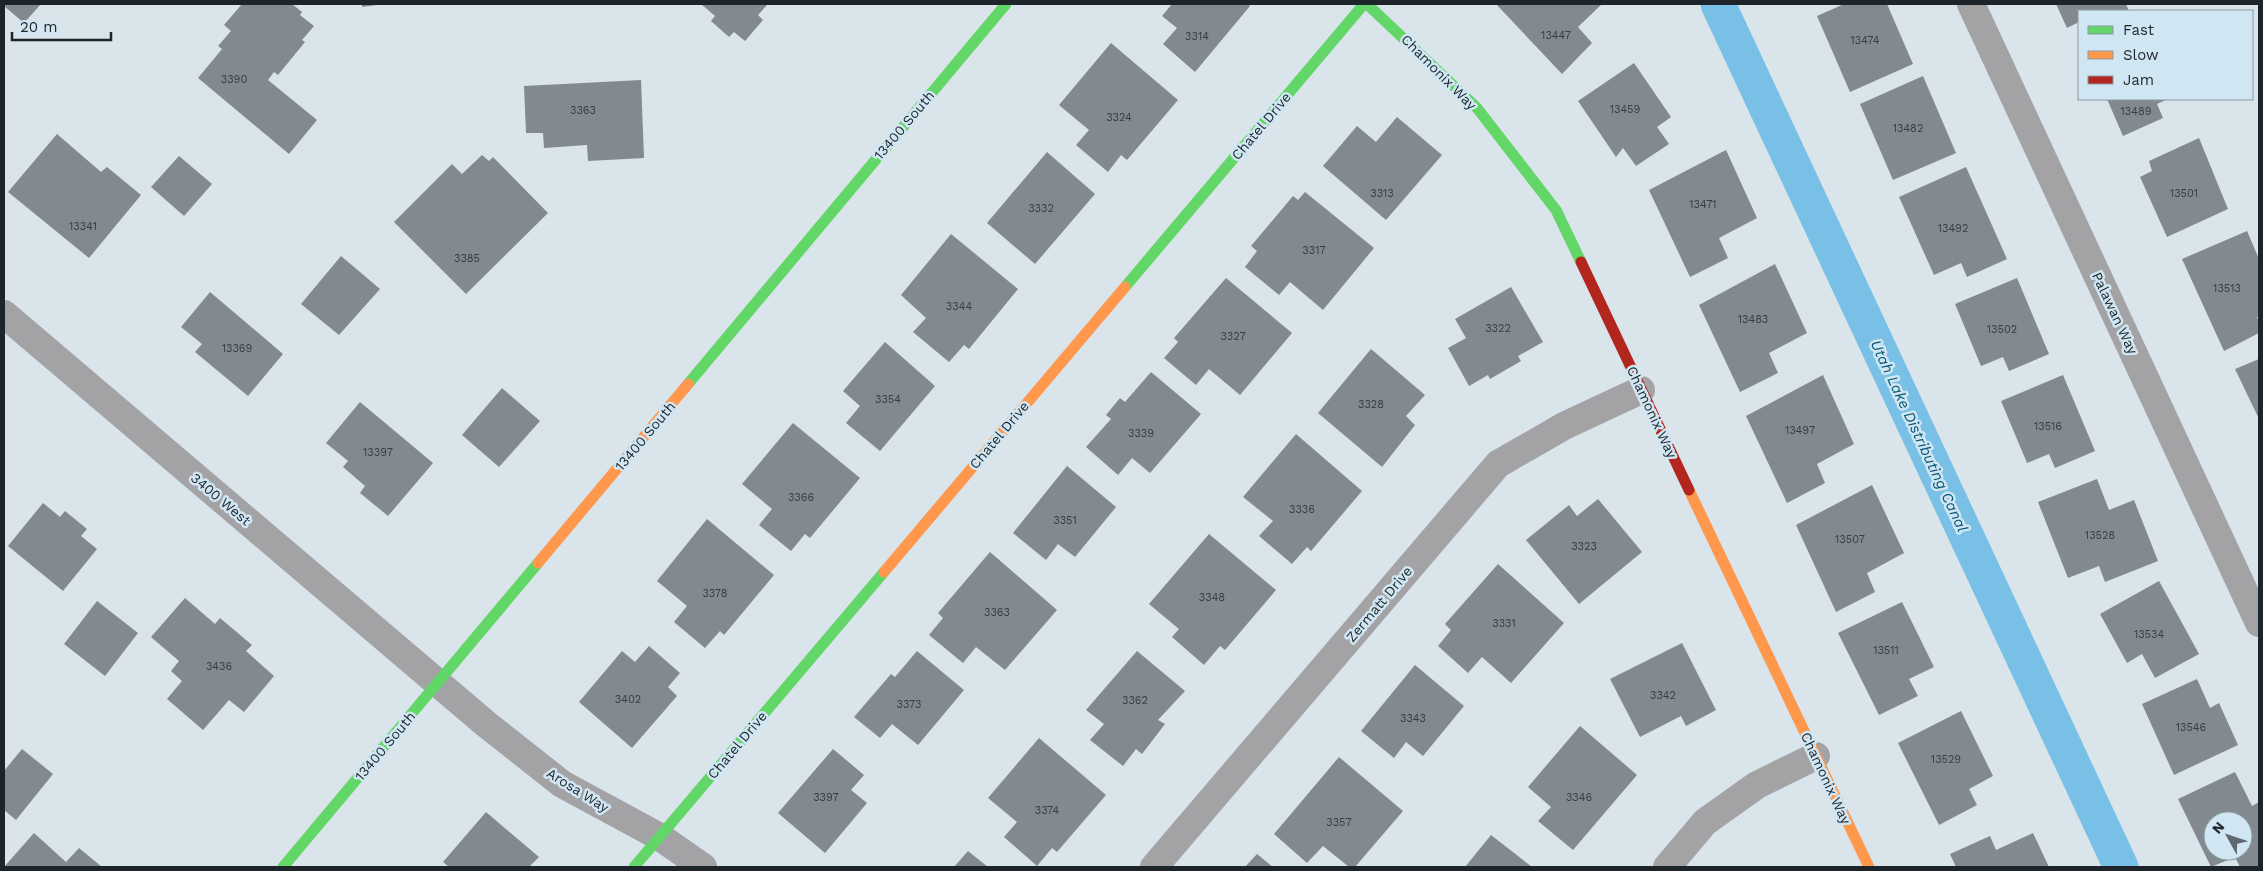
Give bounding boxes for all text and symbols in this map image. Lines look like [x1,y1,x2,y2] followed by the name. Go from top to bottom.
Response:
[12,10,111,42] scale bar
[2078,10,2253,100] legend
[20,18,58,36] text: 20 m
[2123,21,2155,39] text: Fast
[1541,29,1571,42] house number: 13447
[1185,30,1209,43] house number: 3314
[1398,31,1480,113] street label: Chamonix Way
[1850,34,1880,47] house number: 13474
[2123,46,2159,64] text: Slow
[2123,71,2154,89] text: Jam
[221,73,247,86] house number: 3390
[871,87,937,163] street label: 13400 South
[1228,89,1294,163] street label: Chatel Drive
[1610,103,1641,116] house number: 13459
[570,104,596,117] house number: 3363
[2121,105,2152,118] house number: 13489
[1106,111,1132,124] house number: 3324
[1893,122,1923,135] house number: 13482
[1370,187,1394,200] house number: 3313
[2170,187,2198,200] house number: 13501
[1689,198,1717,211] house number: 13471
[1028,202,1054,215] house number: 3332
[69,220,97,233] house number: 13341
[1938,222,1968,235] house number: 13492
[1302,244,1326,257] house number: 3317
[454,252,480,265] house number: 3385
[2089,269,2141,357] street label: Palawan Way
[2213,282,2241,295] house number: 13513
[946,300,972,313] house number: 3344
[1738,313,1768,326] house number: 13483
[1485,322,1511,335] house number: 3322
[1987,323,2017,336] house number: 13502
[1220,330,1246,343] house number: 3327
[1866,337,1972,535] water label: Utah Lake Distributing Canal
[222,342,253,355] house number: 13369
[1624,363,1681,461] street label: Chamonix Way
[875,393,901,406] house number: 3354
[612,398,678,474] street label: 13400 South
[966,398,1032,472] street label: Chatel Drive
[1358,398,1384,411] house number: 3328
[2034,420,2062,433] house number: 13516
[1785,424,1815,437] house number: 13497
[1128,427,1154,440] house number: 3339
[363,446,393,459] house number: 13397
[188,469,254,529] street label: 3400 West
[788,491,814,504] house number: 3366
[1289,503,1315,516] house number: 3336
[1053,514,1077,527] house number: 3351
[2085,529,2115,542] house number: 13528
[1835,533,1865,546] house number: 13507
[1571,540,1597,553] house number: 3323
[1343,563,1415,645] street label: Zermatt Drive
[702,587,728,600] house number: 3378
[1199,591,1225,604] house number: 3348
[984,606,1010,619] house number: 3363
[1492,617,1516,630] house number: 3331
[2134,628,2164,641] house number: 13534
[1873,644,1899,657] house number: 13511
[206,660,232,673] house number: 3436
[1650,689,1676,702] house number: 3342
[615,693,641,706] house number: 3402
[1122,694,1148,707] house number: 3362
[897,698,921,711] house number: 3373
[352,708,418,784] street label: 13400 South
[704,708,770,782] street label: Chatel Drive
[1400,712,1426,725] house number: 3343
[2176,721,2207,734] house number: 13546
[1798,729,1855,827] street label: Chamonix Way
[1931,753,1961,766] house number: 13529
[544,765,613,816] street label: Arosa Way
[813,791,839,804] house number: 3397
[1566,791,1592,804] house number: 3346
[1035,804,1060,817] house number: 3374
[2203,811,2253,861] north arrow
[1326,816,1352,829] house number: 3357
[2209,819,2228,837] text: N

